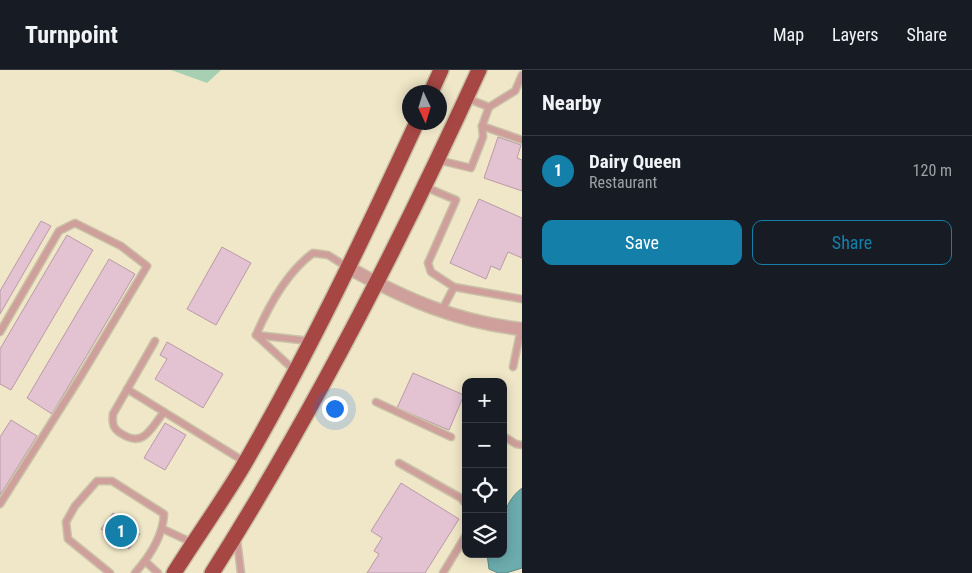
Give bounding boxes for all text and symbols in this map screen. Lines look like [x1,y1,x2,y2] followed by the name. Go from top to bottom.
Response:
[25,21,118,49] text: Turnpoint
[773,24,804,45] text: Map
[832,24,879,45] text: Layers
[907,24,947,45] text: Share
[402,85,447,130] north arrow
[542,91,601,115] text: Nearby
[589,150,681,173] text: Dairy Queen
[554,161,562,180] text: 1
[913,161,952,180] text: 120 m
[589,173,657,192] text: Restaurant
[542,220,742,265] button: Save
[752,220,952,265] button: Share
[462,378,507,558] map controls
[462,378,507,423] button: +
[322,396,348,422] your location
[462,423,507,468] button: −
[462,468,507,513] button: locate
[105,512,137,550] pin: 1
[462,513,507,558] button: layers

